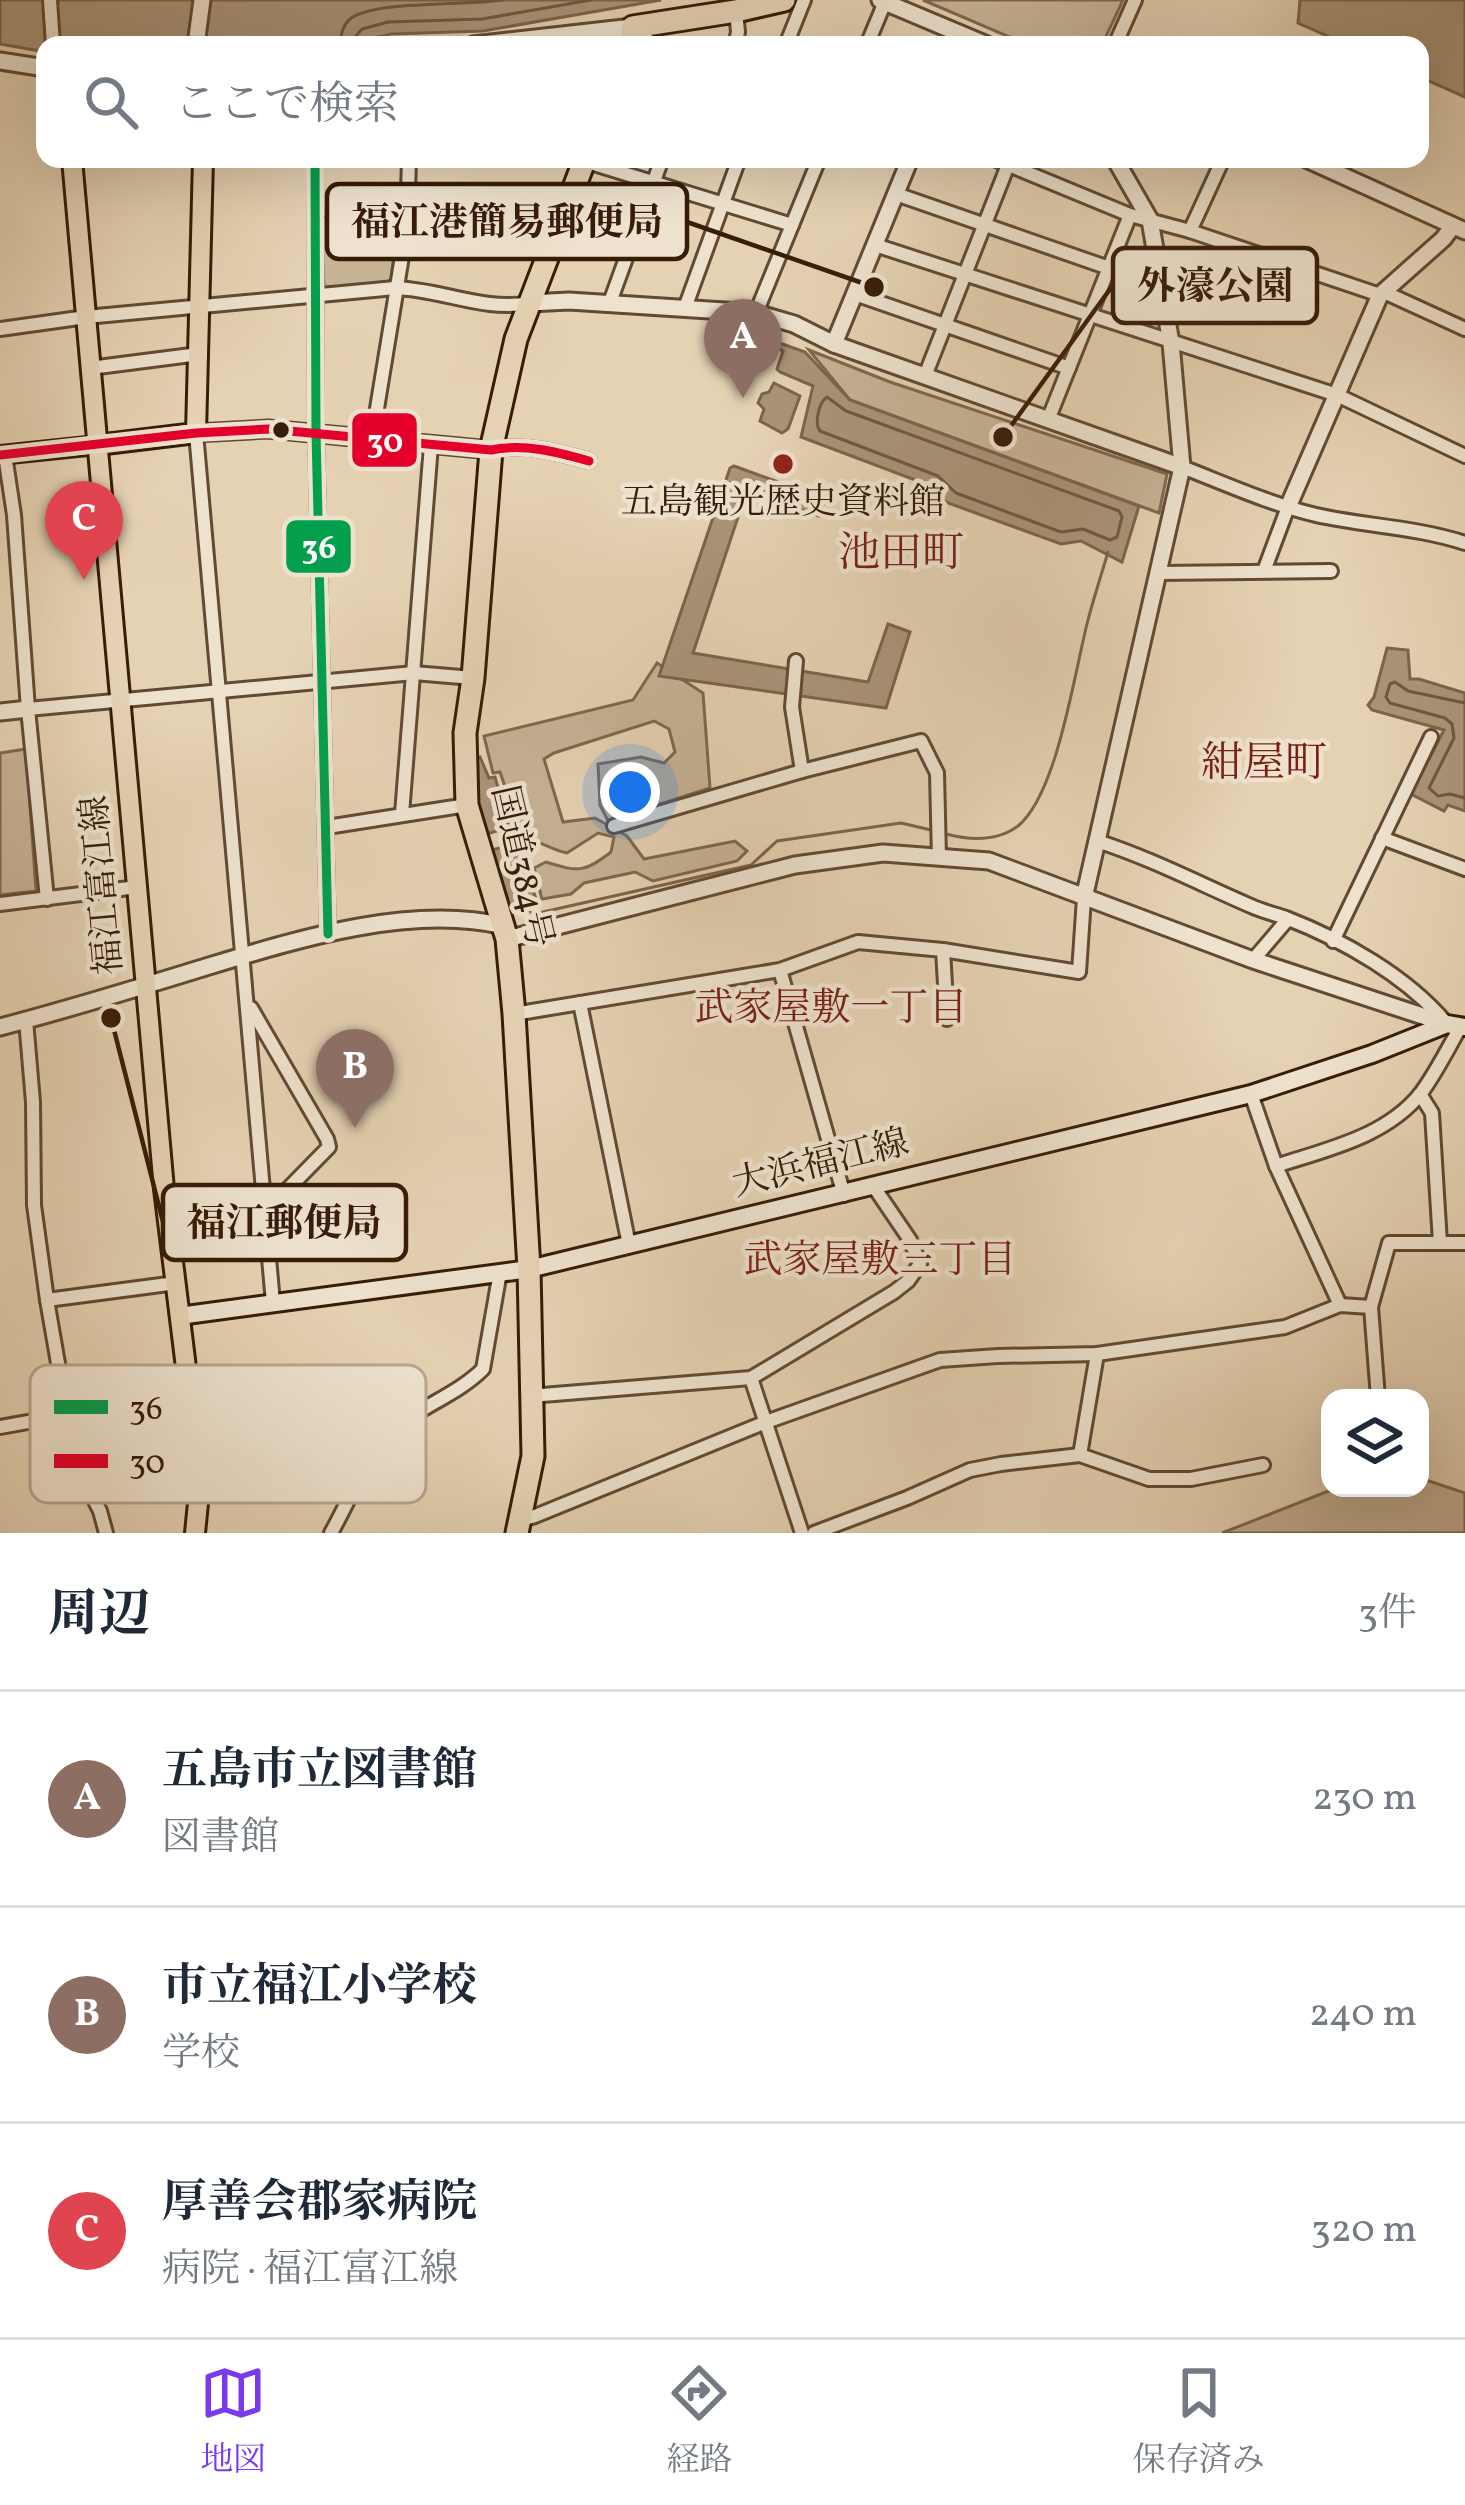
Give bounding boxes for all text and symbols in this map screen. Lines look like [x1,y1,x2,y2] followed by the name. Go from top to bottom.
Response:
[36,36,1429,168] search box
[78,69,144,135] icon: search
[174,75,399,138] text: ここで検索
[327,184,687,259] callout: 福江港簡易郵便局
[351,198,663,252] text: 福江港簡易郵便局
[1113,248,1317,323] callout: 外濠公園
[1137,262,1293,316] text: 外濠公園
[704,299,782,398] pin: A
[350,411,419,469] line badge: 30
[270,419,292,441] unlabelled marker
[367,421,403,467] text: 30
[770,451,796,477] marker: 五島観光歴史資料館
[621,479,945,529] place label: 五島観光歴史資料館
[45,481,123,580] pin: C
[284,518,353,575] line badge: 36
[838,526,964,585] district label: 池田町
[302,527,336,573] text: 36
[1201,736,1327,795] district label: 紺屋町
[600,762,660,822] your location
[477,781,563,953] street label: 国道384号
[71,793,137,977] street label: 福江富江線
[694,983,968,1037] district label: 武家屋敷一丁目
[316,1029,394,1128] pin: B
[728,1119,914,1211] street label: 大浜福江線
[163,1185,406,1260] callout: 福江郵便局
[186,1199,382,1253] text: 福江郵便局
[743,1235,1017,1289] district label: 武家屋敷三丁目
[30,1365,426,1503] legend
[129,1388,163,1434] text: 36
[1321,1389,1429,1497] map controls
[1321,1389,1429,1497] button: layers
[129,1442,165,1488] text: 30
[48,1581,150,1652] text: 周辺
[1358,1588,1417,1642] text: 3件
[162,1741,477,1804] text: 五島市立図書館
[73,1772,101,1826] text: A
[1312,1772,1417,1826] text: 230 m
[162,1812,279,1866] text: 図書館
[162,1957,477,2020] text: 市立福江小学校
[74,1988,100,2042] text: B
[1309,1988,1417,2042] text: 240 m
[162,2028,240,2082] text: 学校
[162,2173,477,2236] text: 厚善会郡家病院
[74,2204,100,2258] text: C
[1311,2204,1417,2258] text: 320 m
[162,2244,458,2298] text: 病院 · 福江富江線
[200,2360,266,2485] tab: 地図
[666,2360,732,2485] tab: 経路
[1133,2360,1265,2485] tab: 保存済み

